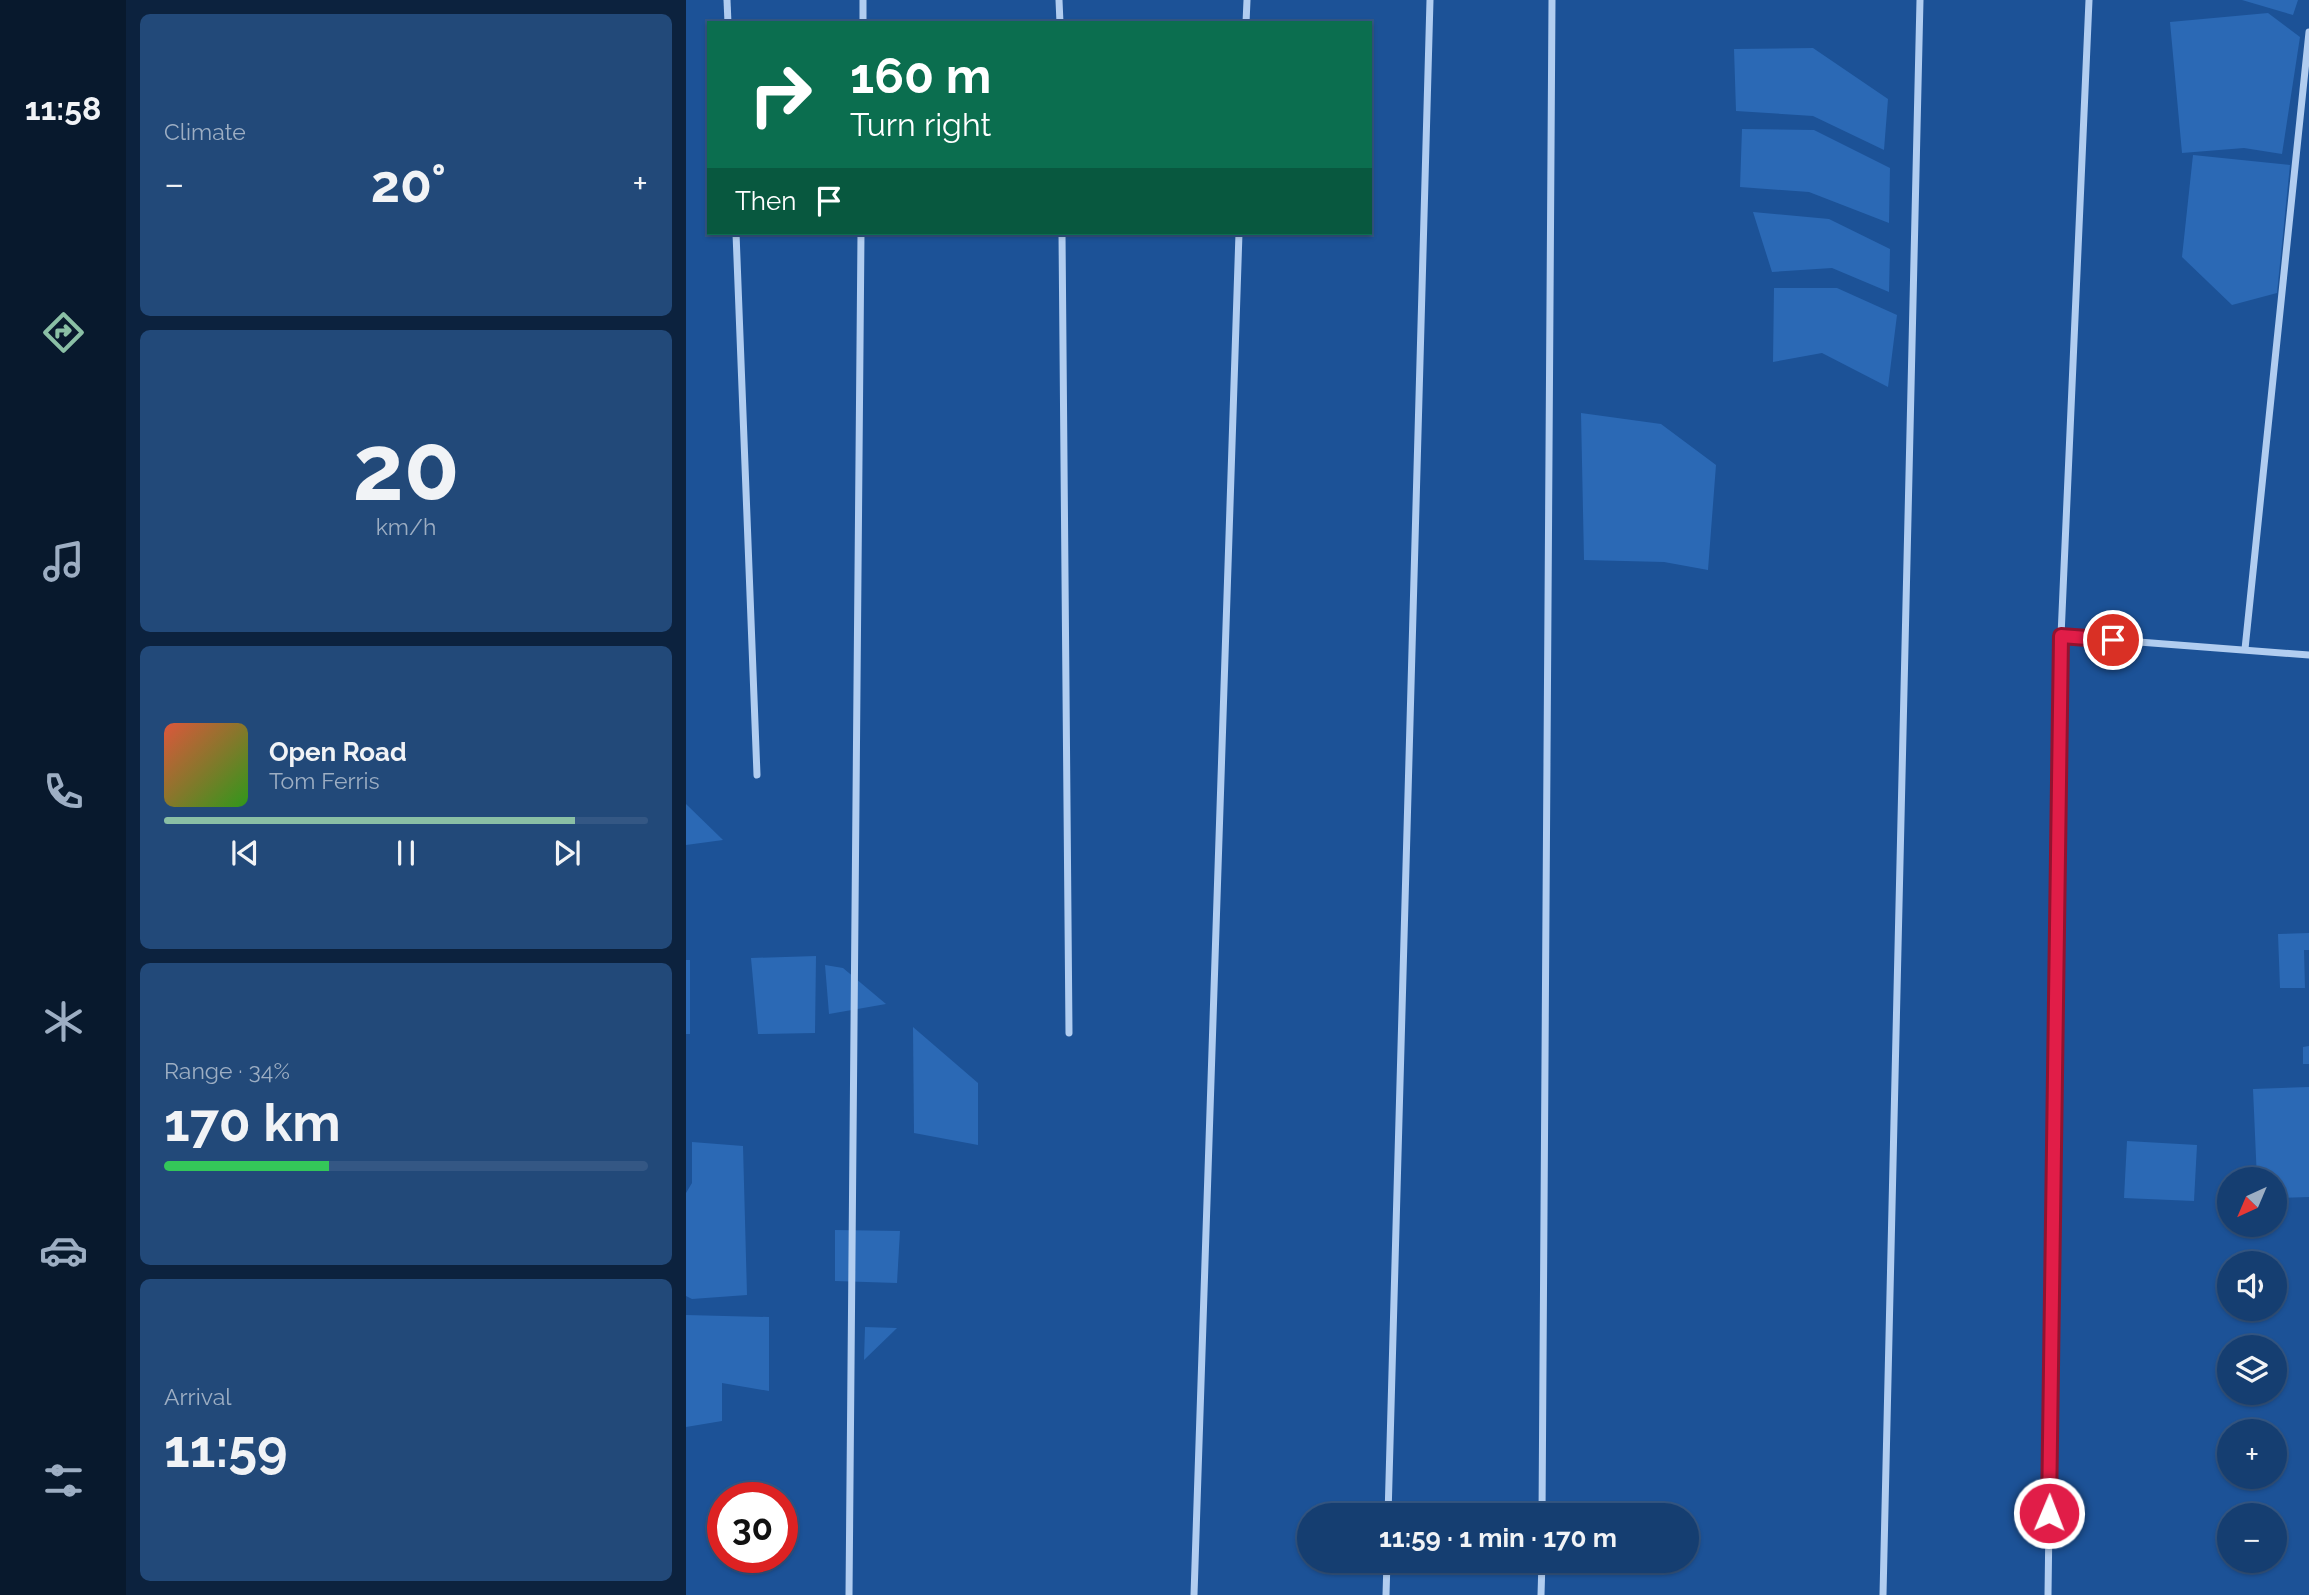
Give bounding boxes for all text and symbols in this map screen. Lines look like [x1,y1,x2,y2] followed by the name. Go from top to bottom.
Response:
[850,47,991,104] text: 160 m
[735,49,826,140] icon: right
[25,90,101,127] text: 11:58
[850,106,991,143] text: Turn right
[164,118,246,145] text: Climate
[371,153,446,214] text: 20°
[164,161,184,206] text: −
[632,161,648,206] text: +
[810,182,848,220] icon: arrive
[735,186,796,216] text: Then
[39,308,88,357] icon: directions
[352,414,460,521] text: 20
[376,513,436,540] text: km/h
[39,537,88,586] icon: music
[2083,610,2143,670] pin
[2094,621,2132,659] icon: arrive
[269,737,407,767] text: Open Road
[39,767,88,816] icon: phone
[269,767,380,794] text: Tom Ferris
[226,834,264,872] icon: previous
[387,834,425,872] icon: pause
[548,834,586,872] icon: next
[39,997,88,1046] icon: climate
[164,1057,290,1084] text: Range · 34%
[164,1092,341,1153] text: 170 km
[2217,1167,2287,1237] north arrow
[2217,1167,2287,1573] map controls
[39,1226,88,1275] icon: car
[2217,1251,2287,1321] button: sound
[2217,1335,2287,1405] button: layers
[164,1383,231,1410] text: Arrival
[164,1418,288,1479] text: 11:59
[2217,1419,2287,1489] button: +
[39,1456,88,1505] icon: filters
[2012,1476,2086,1550] position arrow
[707,1482,798,1573] speed limit sign: 30
[2217,1503,2287,1573] button: −
[1379,1523,1617,1553] text: 11:59 · 1 min · 170 m

